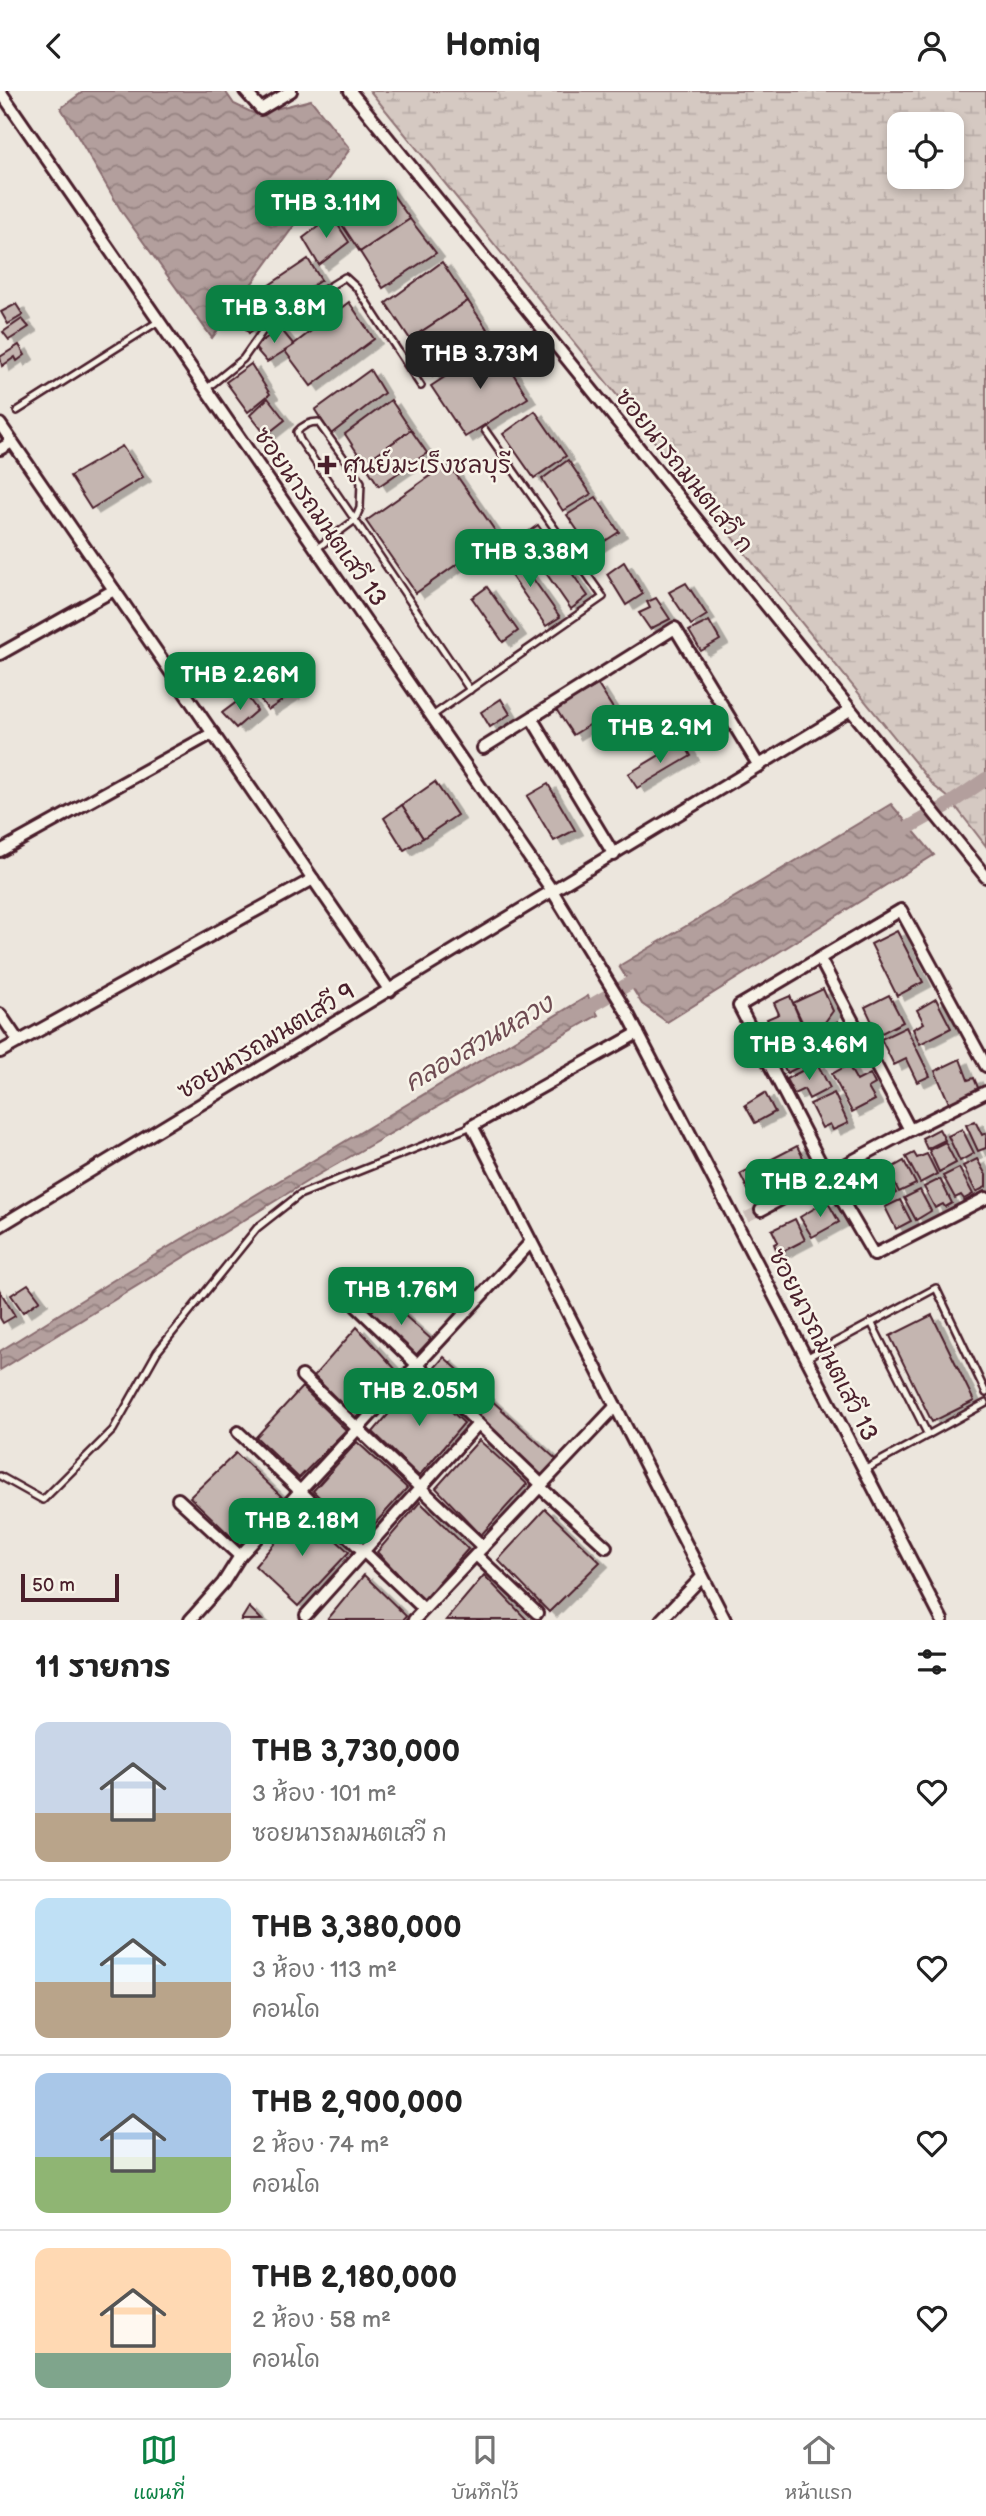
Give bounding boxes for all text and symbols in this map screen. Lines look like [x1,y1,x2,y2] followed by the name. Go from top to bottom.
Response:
[445,26,541,65] text: Homiq
[35,27,73,65] icon: back
[913,27,951,65] icon: person
[887,112,964,189] map controls
[887,112,964,189] button: locate
[246,181,406,240] pin: THB 3.11M
[271,189,381,217] text: THB 3.11M
[202,285,346,345] pin: THB 3.8M
[222,294,326,322] text: THB 3.8M
[400,331,560,391] pin: THB 3.73M
[422,340,538,368] text: THB 3.73M
[609,382,760,559] street label: ซอยนารถมนตเสวี ก
[247,421,393,612] street label: ซอยนารถมนตเสวี 13
[343,449,511,483] place label: ศูนย์มะเร็งชลบุรี
[317,455,337,475] marker: ศูนย์มะเร็งชลบุรี
[450,529,610,589] pin: THB 3.38M
[471,538,589,566] text: THB 3.38M
[160,653,320,712] pin: THB 2.26M
[181,661,299,689] text: THB 2.26M
[588,705,732,765] pin: THB 2.9M
[608,714,712,742] text: THB 2.9M
[172,976,360,1105] street label: ซอยนารถมนตเสวี 9
[399,988,561,1099] water label: คลองสวนหลวง
[729,1023,889,1082] pin: THB 3.46M
[750,1031,868,1059] text: THB 3.46M
[740,1159,900,1219] pin: THB 2.24M
[761,1168,879,1196] text: THB 2.24M
[762,1244,885,1446] street label: ซอยนารถมนตเสวี 13
[321,1267,481,1327] pin: THB 1.76M
[344,1276,458,1304] text: THB 1.76M
[339,1369,499,1428] pin: THB 2.05M
[360,1377,478,1405] text: THB 2.05M
[222,1499,382,1558] pin: THB 2.18M
[245,1507,359,1535] text: THB 2.18M
[21,1571,119,1603] scale bar
[32,1574,75,1597] text: 50 m
[913,1643,951,1681] icon: filters
[35,1650,171,1686] text: 11 รายการ
[252,1734,460,1770] text: THB 3,730,000
[91,1750,175,1834] icon: home
[913,1773,951,1811] icon: heart
[252,1780,396,1808] text: 3 ห้อง · 101 m²
[252,1820,447,1848] text: ซอยนารถมนตเสวี ก
[252,1910,462,1946] text: THB 3,380,000
[91,1926,175,2010] icon: home
[913,1949,951,1987] icon: heart
[252,1956,397,1984] text: 3 ห้อง · 113 m²
[252,1996,320,2024] text: คอนโด
[252,2085,463,2121] text: THB 2,900,000
[91,2101,175,2185] icon: home
[913,2124,951,2162] icon: heart
[252,2131,389,2159] text: 2 ห้อง · 74 m²
[252,2171,320,2199] text: คอนโด
[252,2260,457,2296] text: THB 2,180,000
[91,2276,175,2360] icon: home
[913,2299,951,2337] icon: heart
[252,2306,391,2334] text: 2 ห้อง · 58 m²
[252,2346,320,2374] text: คอนโด
[133,2431,185,2506] tab: แผนที่
[451,2431,518,2506] tab: บันทึกไว้
[785,2431,853,2506] tab: หน้าแรก

